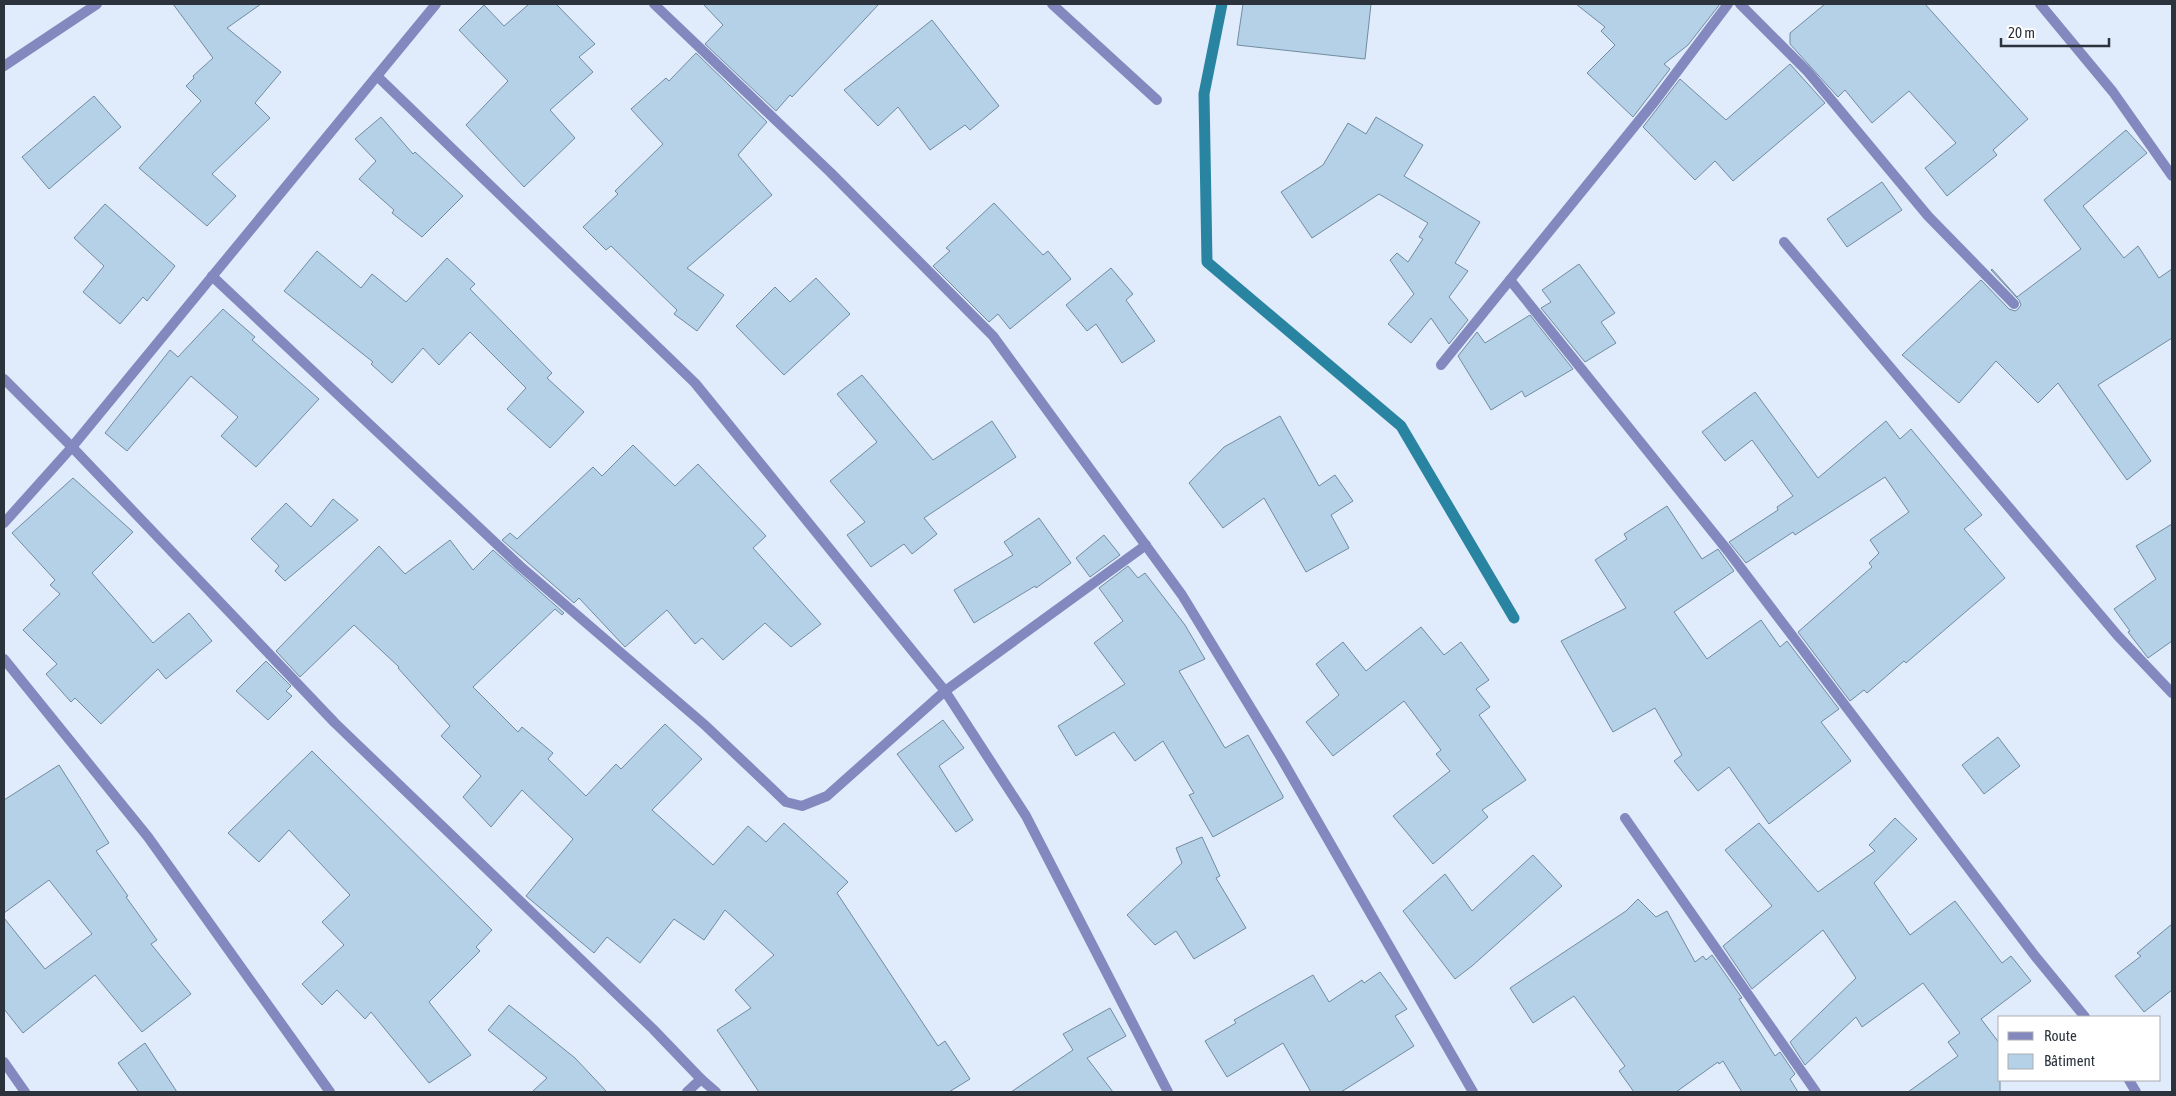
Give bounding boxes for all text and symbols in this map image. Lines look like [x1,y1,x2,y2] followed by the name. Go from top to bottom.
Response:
[2001,15,2108,47] scale bar
[2008,24,2035,41] text: 20 m
[1998,1016,2161,1081] legend
[2044,1027,2077,1044] text: Route
[2044,1052,2095,1069] text: Bâtiment

